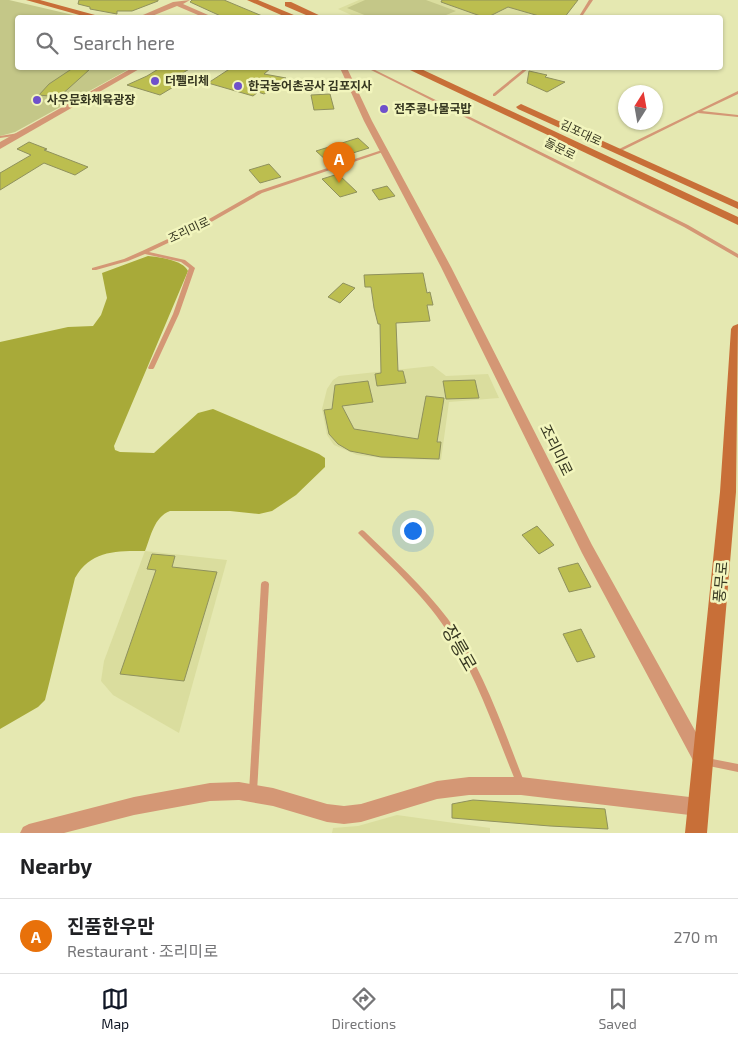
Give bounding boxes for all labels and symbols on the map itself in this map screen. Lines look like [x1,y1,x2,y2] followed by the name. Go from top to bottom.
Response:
[165,73,209,87] place label: 더펠리체
[149,75,161,87] marker: 더펠리체
[248,78,372,92] place label: 한국농어촌공사 김포지사
[232,80,244,92] marker: 한국농어촌공사 김포지사
[618,85,663,130] north arrow
[47,92,135,106] place label: 사우문화체육광장
[31,94,43,106] marker: 사우문화체육광장
[394,101,471,115] place label: 전주콩나물국밥
[378,103,390,115] marker: 전주콩나물국밥
[558,116,604,148] street label: 김포대로
[543,134,578,162] street label: 돌문로
[323,142,355,183] pin: A
[166,213,212,245] street label: 조리미로
[537,421,577,478] street label: 조리미로
[400,518,426,544] your location
[709,561,731,603] street label: 풍무로
[438,620,482,675] street label: 장릉로

